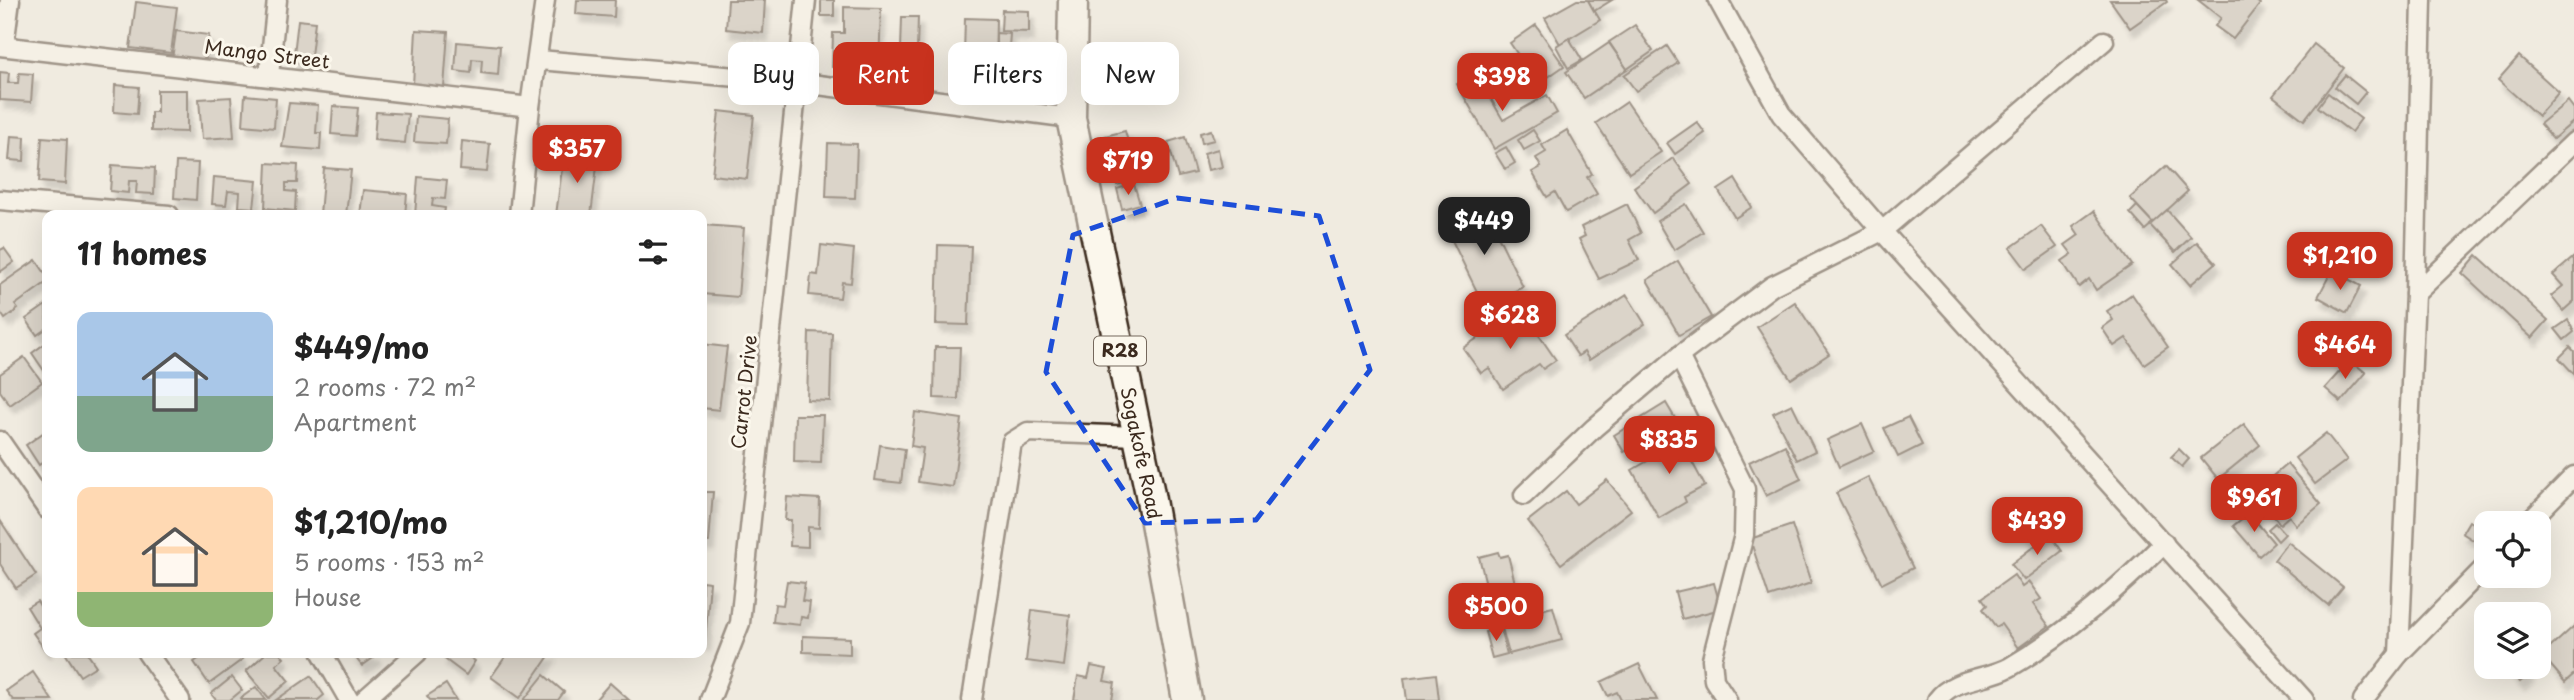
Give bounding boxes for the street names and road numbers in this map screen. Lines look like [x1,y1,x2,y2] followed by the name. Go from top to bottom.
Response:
[203,31,332,75] street label: Mango Street
[723,333,763,450] street label: Carrot Drive
[1094,337,1146,366] road number: R28
[1114,384,1170,522] street label: Sogakofe Road

